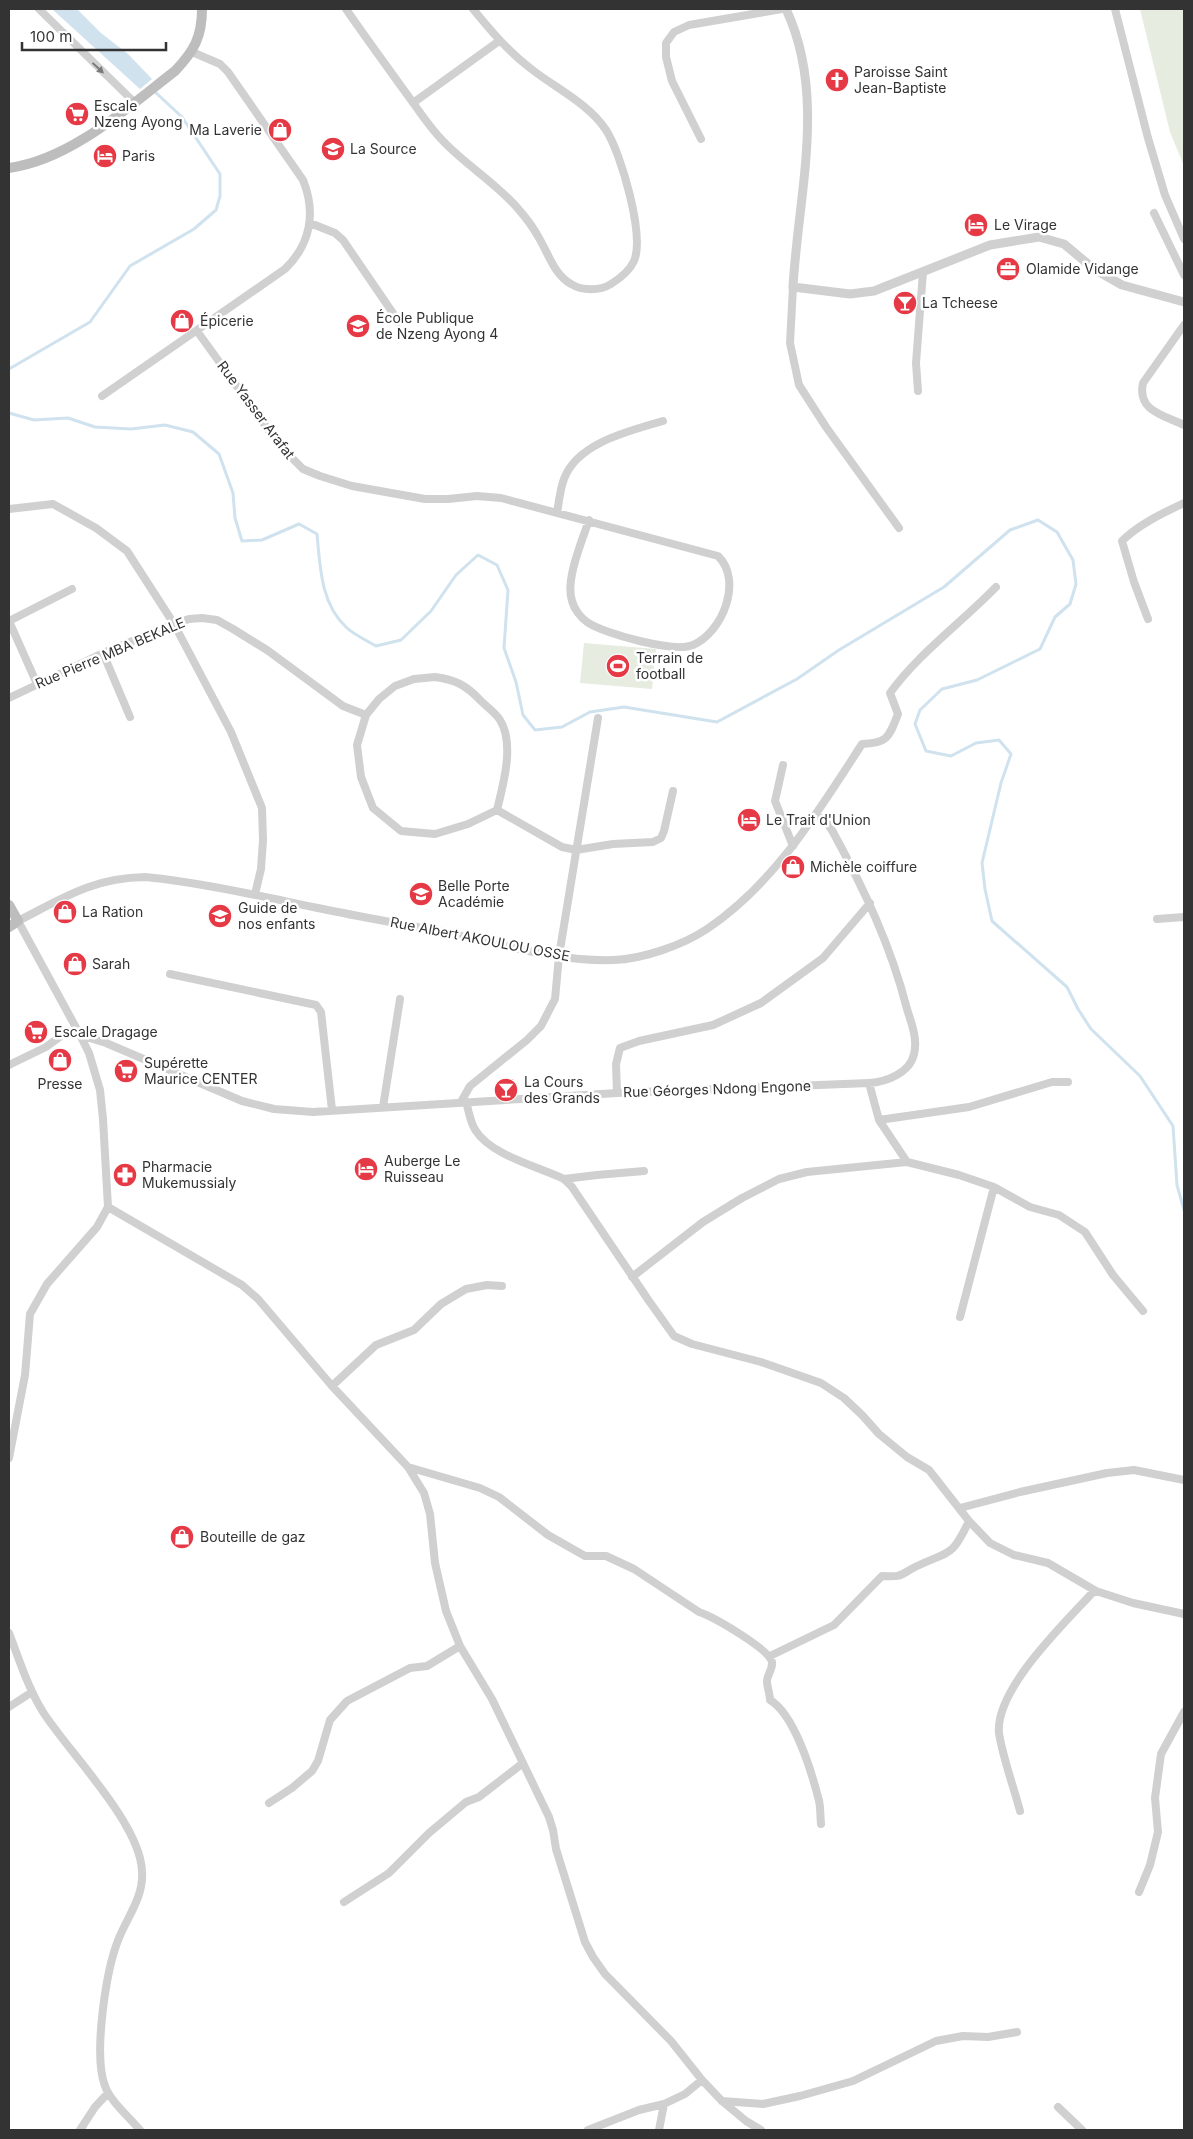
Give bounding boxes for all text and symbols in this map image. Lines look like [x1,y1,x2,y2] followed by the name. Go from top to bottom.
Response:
[22,20,166,52] scale bar
[30,27,72,46] text: 100 m
[91,62,103,74] one-way arrow
[854,63,948,96] place label: Paroisse Saint Jean-Baptiste
[824,67,850,93] church icon: Paroisse Saint Jean-Baptiste
[94,97,183,130] place label: Escale Nzeng Ayong
[64,101,90,127] supermarket icon: Escale Nzeng Ayong
[267,117,293,143] shop icon: Ma Laverie
[189,121,262,138] place label: Ma Laverie
[320,136,346,162] school or university icon: La Source
[350,140,417,157] place label: La Source
[92,143,118,169] hotel icon: Paris
[122,147,155,164] place label: Paris
[963,212,989,238] hotel icon: Le Virage
[994,216,1057,233] place label: Le Virage
[995,256,1021,282] office icon: Olamide Vidange
[1026,260,1139,277] place label: Olamide Vidange
[892,290,918,316] bar icon: La Tcheese
[922,294,998,311] place label: La Tcheese
[169,308,195,334] shop icon: Épicerie
[376,309,498,342] place label: École Publique de Nzeng Ayong 4
[200,312,254,329] place label: Épicerie
[345,313,371,339] school or university icon: École Publique de Nzeng Ayong 4
[214,357,299,462] street label: Rue Yasser Arafat
[32,613,187,692] street label: Rue Pierre MBA BEKALE
[636,649,703,682] place label: Terrain de football
[605,653,631,679] sports icon: Terrain de football
[736,807,762,833] hotel icon: Le Trait d'Union
[766,811,871,828] place label: Le Trait d'Union
[780,854,806,880] shop icon: Michèle coiffure
[810,858,917,875] place label: Michèle coiffure
[438,877,510,910] place label: Belle Porte Académie
[408,881,434,907] school or university icon: Belle Porte Académie
[52,899,78,925] shop icon: La Ration
[238,899,315,932] place label: Guide de nos enfants
[82,903,143,920] place label: La Ration
[207,903,233,929] school or university icon: Guide de nos enfants
[389,913,571,964] street label: Rue Albert AKOULOU OSSE
[62,951,88,977] shop icon: Sarah
[92,955,130,972] place label: Sarah
[23,1019,49,1045] supermarket icon: Escale Dragage
[54,1023,158,1040] place label: Escale Dragage
[47,1047,73,1073] shop icon: Presse
[144,1054,257,1087] place label: Supérette Maurice CENTER
[113,1058,139,1084] supermarket icon: Supérette Maurice CENTER
[524,1073,600,1106] place label: La Cours des Grands
[37,1075,83,1092] place label: Presse
[493,1077,519,1103] bar icon: La Cours des Grands
[623,1077,811,1100] street label: Rue Géorges Ndong Engone
[384,1152,460,1185] place label: Auberge Le Ruisseau
[353,1156,379,1182] hotel icon: Auberge Le Ruisseau
[142,1158,236,1191] place label: Pharmacie Mukemussialy
[112,1162,138,1188] pharmacy icon: Pharmacie Mukemussialy
[169,1524,195,1550] shop icon: Bouteille de gaz
[200,1528,306,1545] place label: Bouteille de gaz

